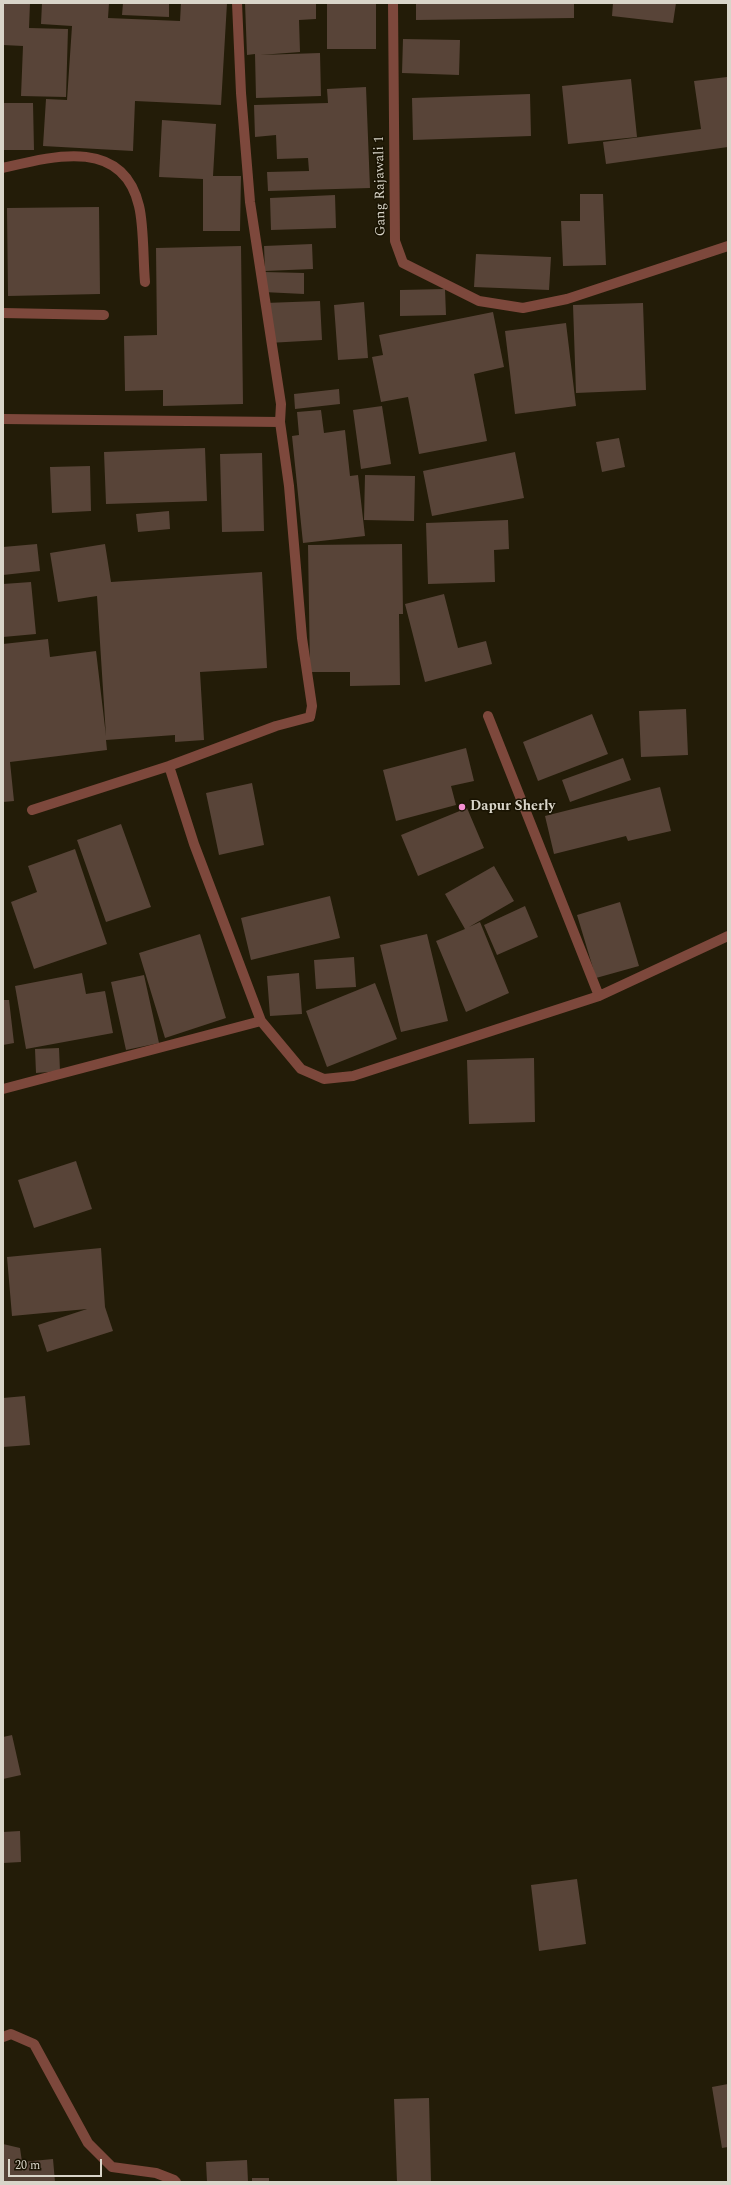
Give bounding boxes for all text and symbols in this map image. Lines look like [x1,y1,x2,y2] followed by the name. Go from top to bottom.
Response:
[372,136,390,236] street label: Gang Rajawali 1
[470,799,555,815] place label: Dapur Sherly
[457,802,467,812] marker: Dapur Sherly
[10,2151,104,2177] scale bar
[15,2156,40,2175] text: 20 m

